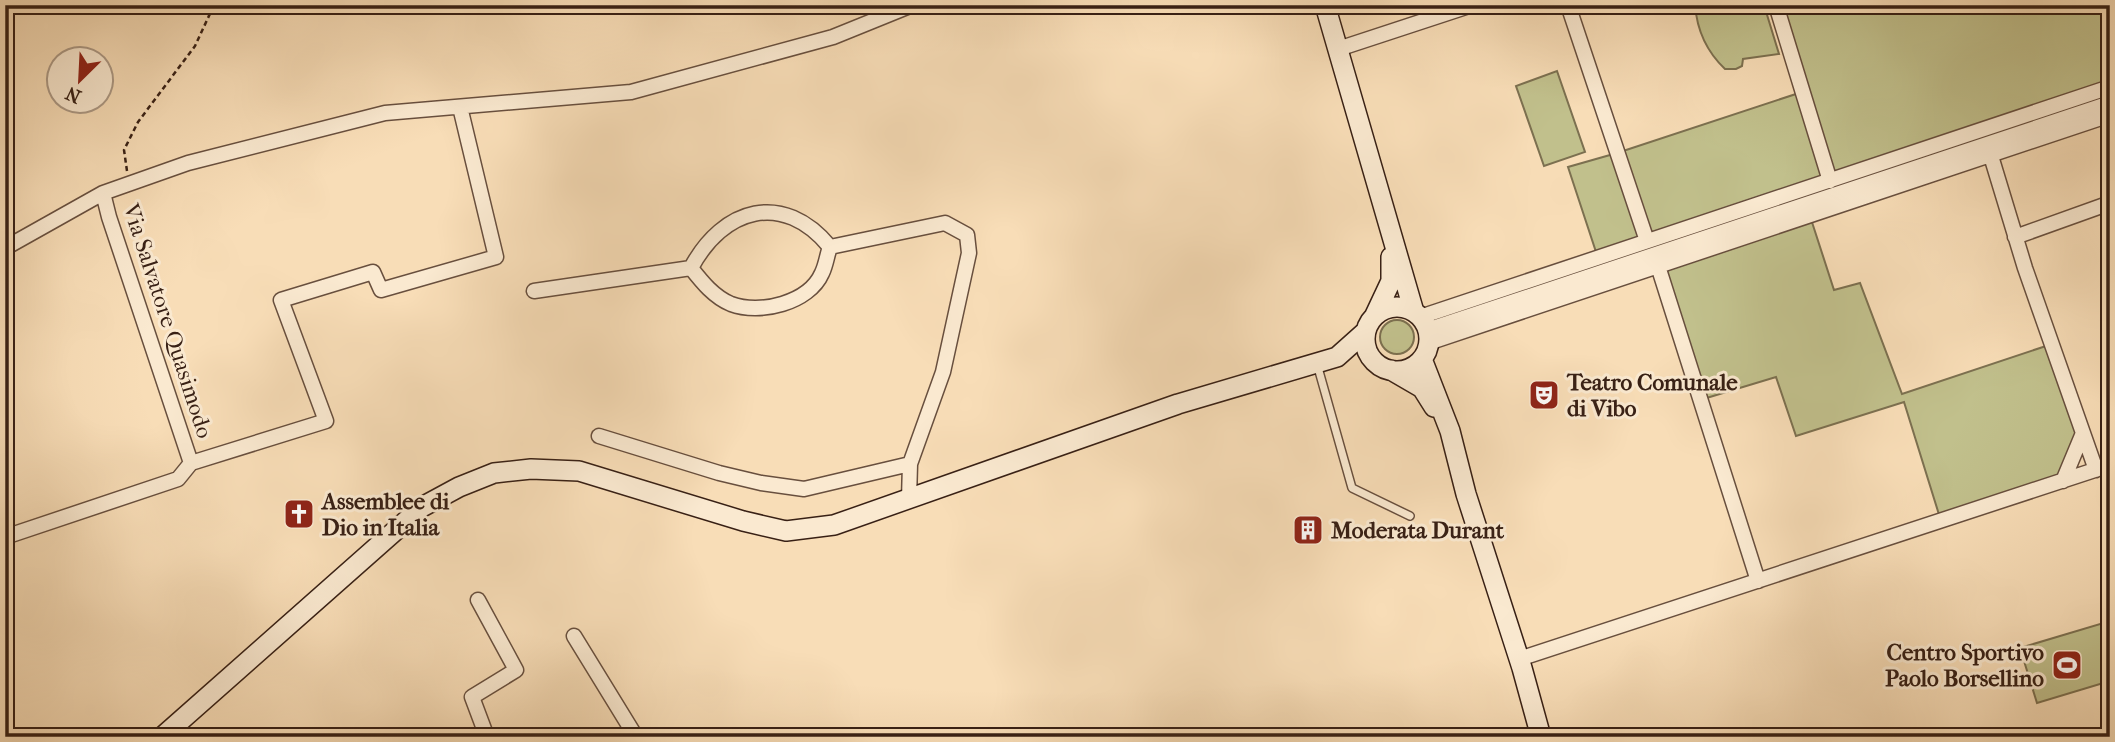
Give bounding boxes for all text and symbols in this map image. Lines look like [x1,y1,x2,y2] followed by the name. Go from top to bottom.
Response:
[46,46,116,116] north arrow
[62,81,85,108] text: N
[117,199,219,442] street label: Via Salvatore Quasimodo
[1566,369,1738,422] place label: Teatro Comunale di Vibo
[1527,378,1561,412] theatre icon: Teatro Comunale di Vibo
[320,488,450,541] place label: Assemblee di Dio in Italia
[282,497,316,531] church icon: Assemblee di Dio in Italia
[1291,513,1325,547] building icon: Moderata Durant
[1331,517,1505,544] place label: Moderata Durant
[1885,639,2044,692] place label: Centro Sportivo Paolo Borsellino
[2050,648,2084,682] sports icon: Centro Sportivo Paolo Borsellino

